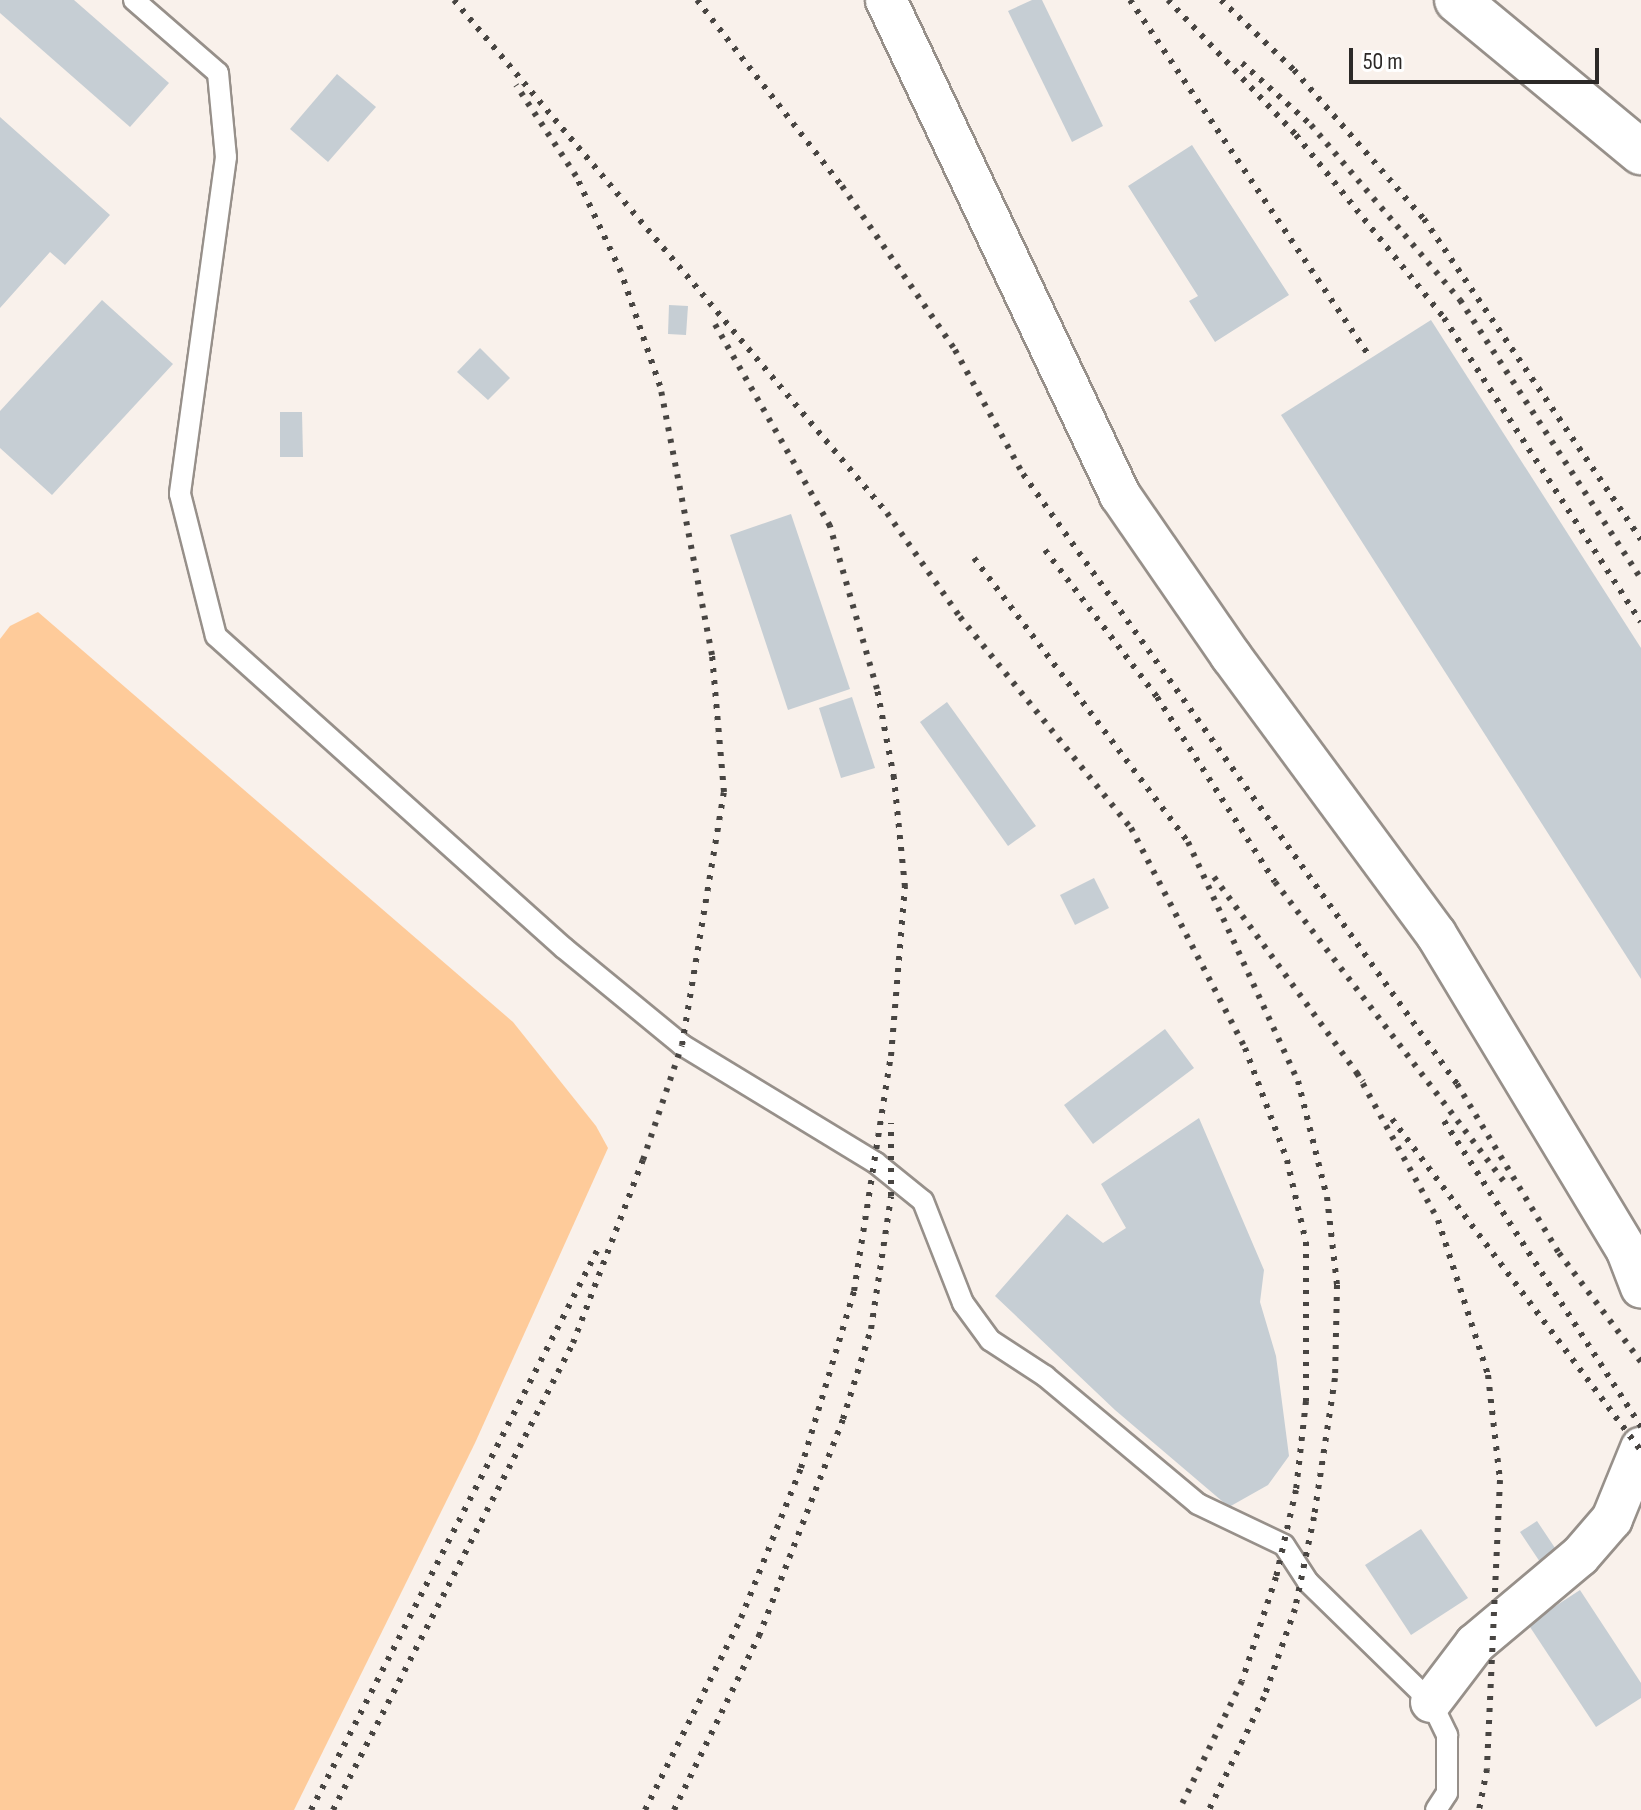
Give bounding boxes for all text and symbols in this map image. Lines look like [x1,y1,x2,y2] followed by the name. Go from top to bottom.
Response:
[1353,32,1603,82] scale bar
[1363,47,1403,76] text: 50 m

